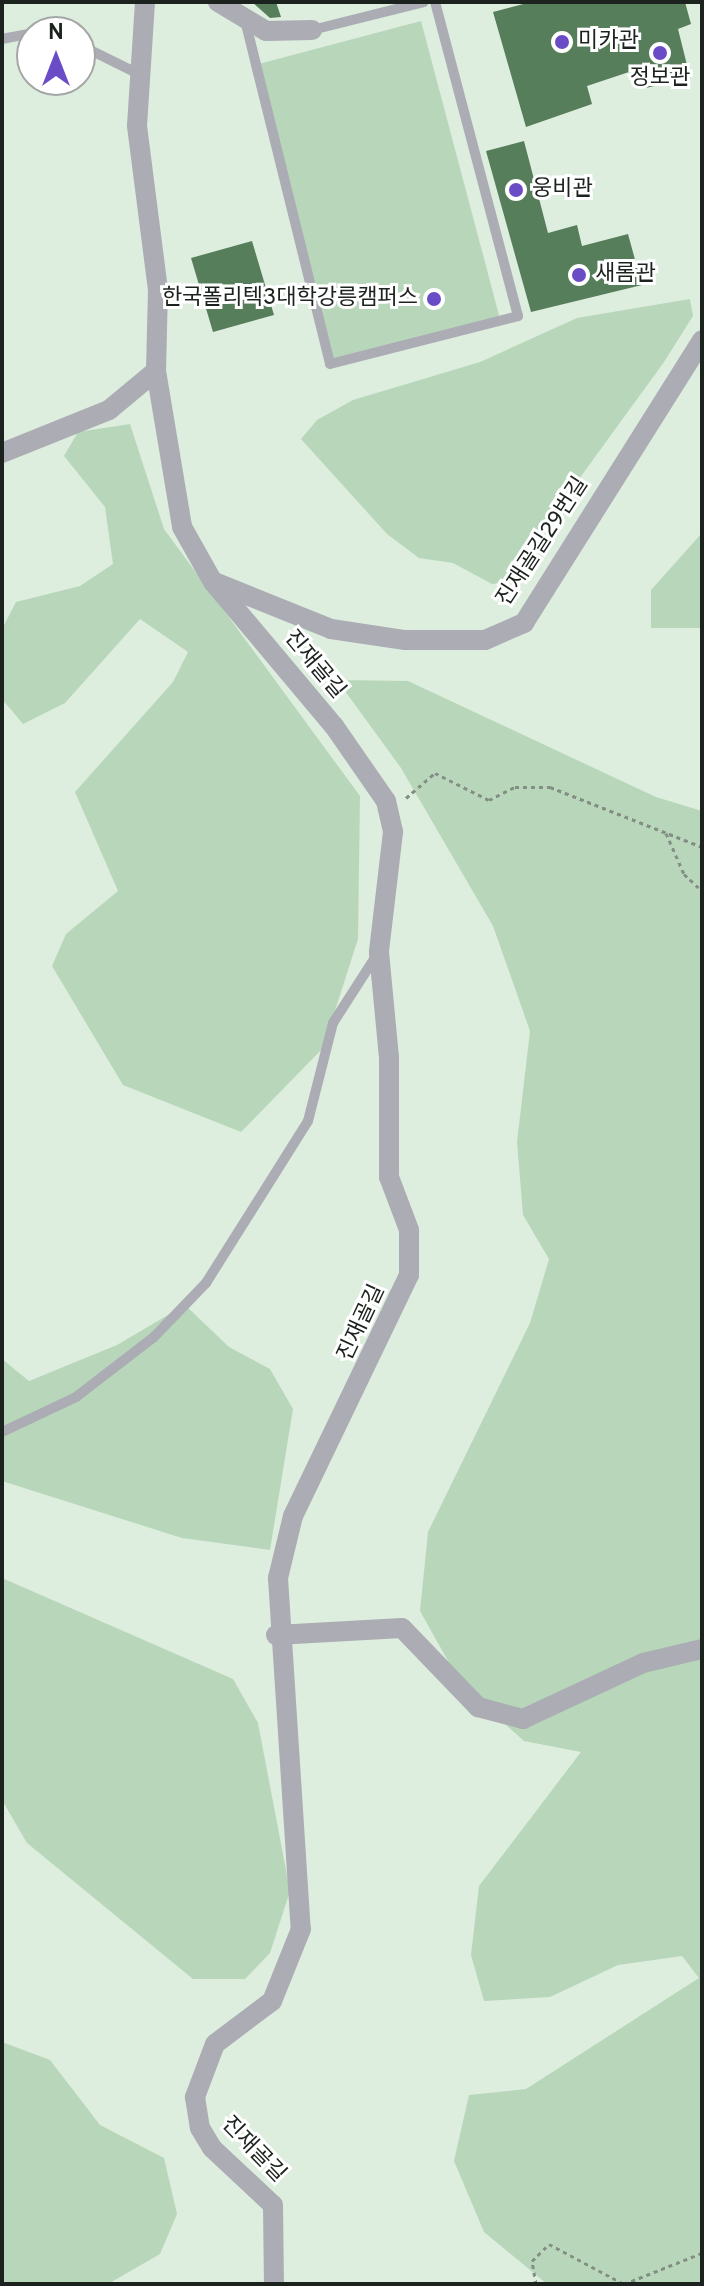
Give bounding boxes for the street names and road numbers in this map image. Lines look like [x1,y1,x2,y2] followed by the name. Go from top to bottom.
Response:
[492,473,594,611] street label: 진재골길29번길
[278,626,350,704] street label: 진재골길
[333,1281,391,1365] street label: 진재골길
[215,2112,291,2188] street label: 진재골길

